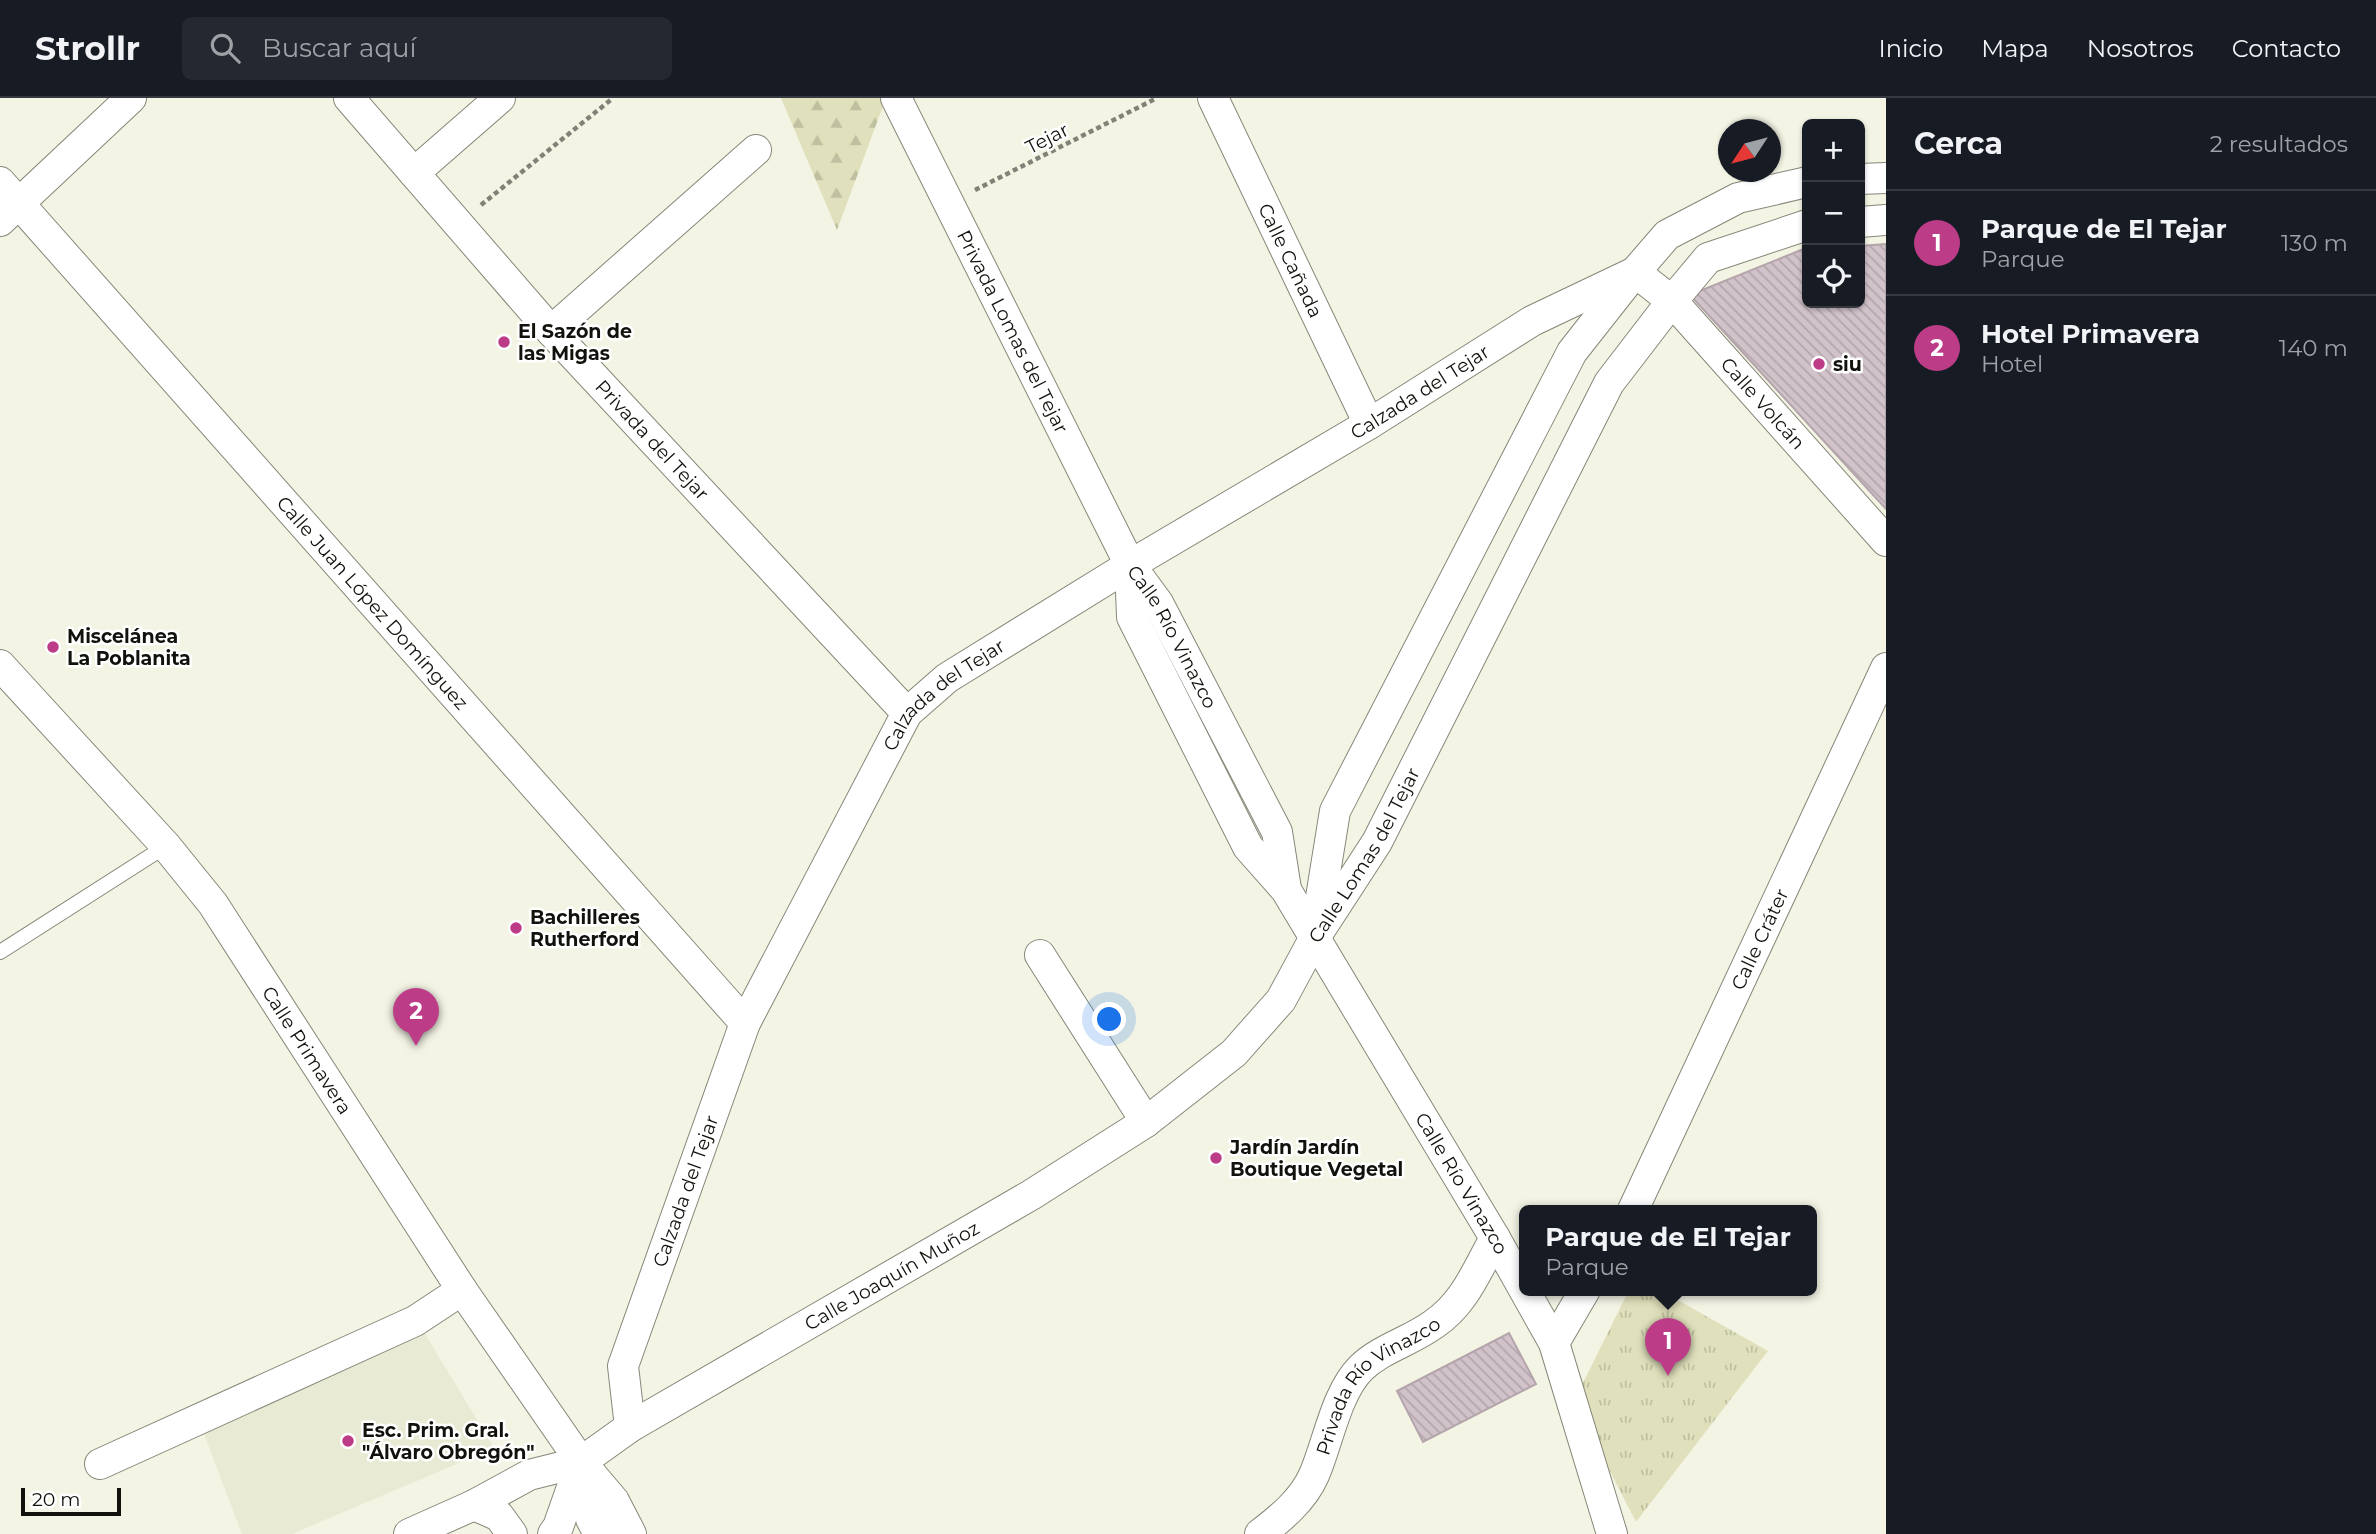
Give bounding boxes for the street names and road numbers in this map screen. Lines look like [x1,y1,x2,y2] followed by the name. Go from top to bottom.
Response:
[1022,118,1073,159] street label: Tejar
[1253,200,1327,321] street label: Calle Cañada
[952,226,1073,437] street label: Privada Lomas del Tejar
[1346,340,1494,444] street label: Calzada del Tejar
[1716,353,1810,454] street label: Calle Volcán
[590,375,714,505] street label: Privada del Tejar
[272,492,473,714] street label: Calle Juan López Domínguez
[1122,561,1222,712] street label: Calle Río Vinazco
[878,634,1009,755] street label: Calzada del Tejar
[1304,764,1425,947] street label: Calle Lomas del Tejar
[1726,885,1793,994] street label: Calle Cráter
[257,982,357,1119] street label: Calle Primavera
[1410,1108,1513,1258] street label: Calle Río Vinazco
[648,1112,723,1270] street label: Calzada del Tejar
[801,1217,983,1335] street label: Calle Joaquín Muñoz
[1311,1312,1445,1458] street label: Privada Río Vinazco

